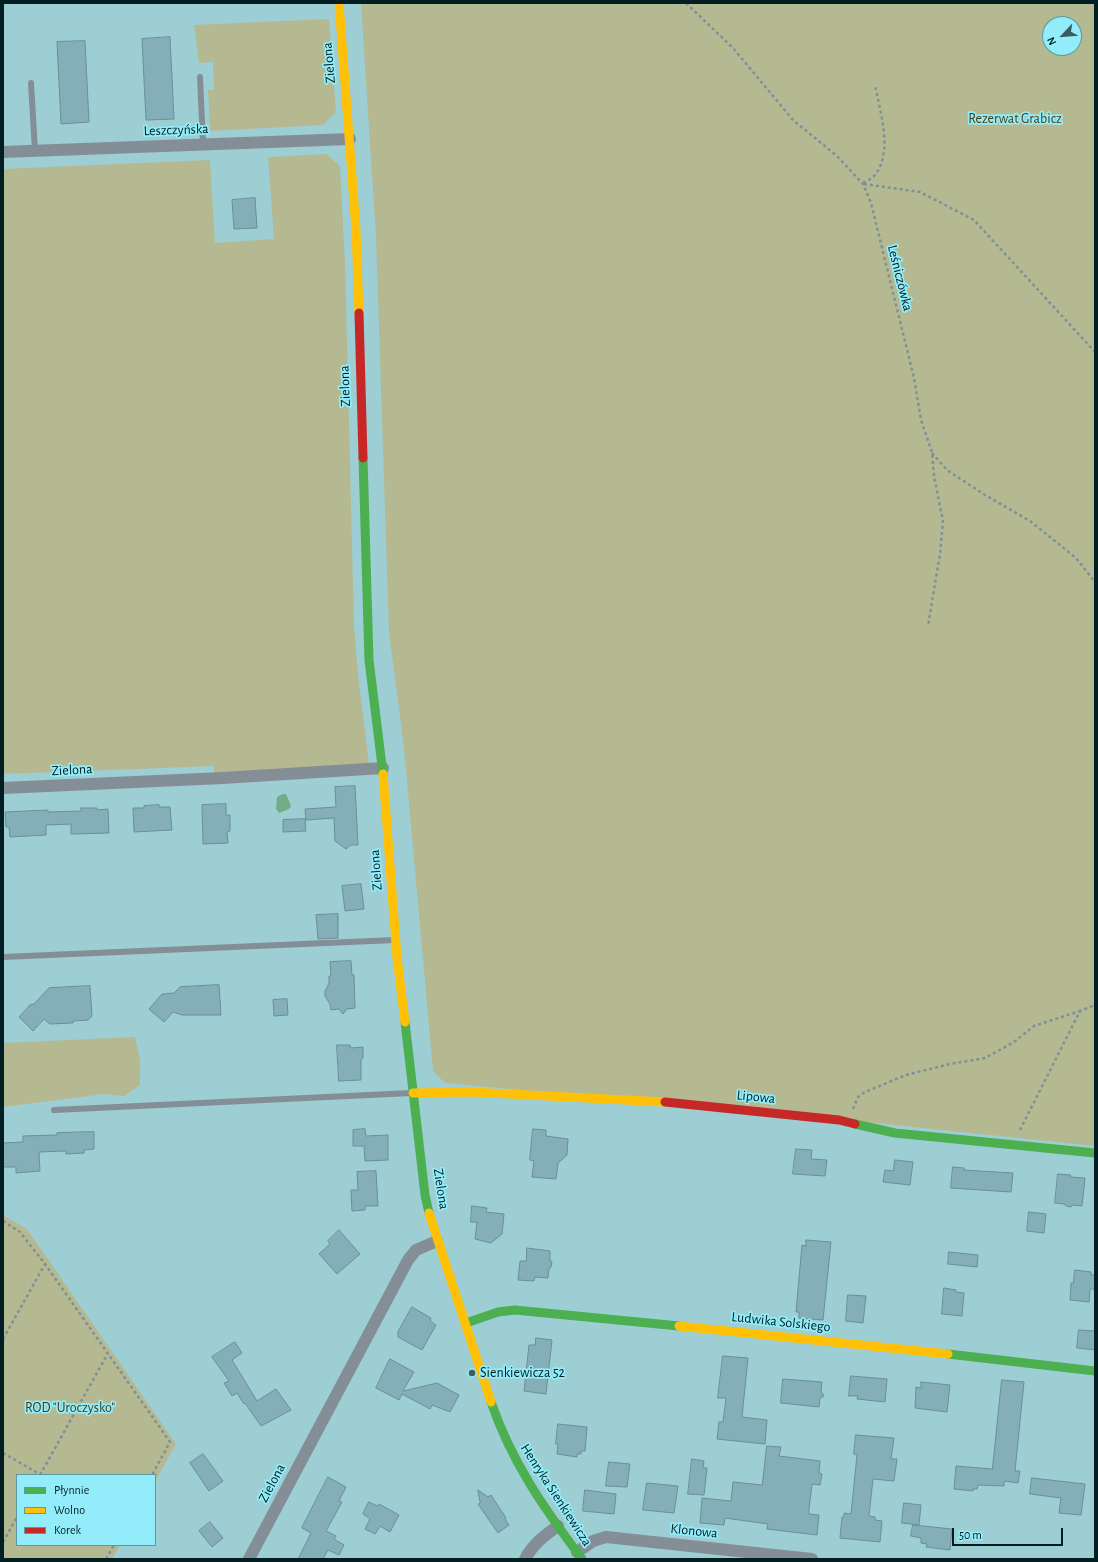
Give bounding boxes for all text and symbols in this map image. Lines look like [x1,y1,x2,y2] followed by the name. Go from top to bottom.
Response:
[1042,16,1082,56] north arrow
[1045,35,1058,47] text: N
[319,42,339,84] street label: Zielona
[968,111,1062,127] park label: Rezerwat Grabicz
[143,120,209,140] street label: Leszczyńska
[884,243,916,313] street label: Leśniczówka
[336,365,354,407] street label: Zielona
[51,761,93,779] street label: Zielona
[366,849,386,891] street label: Zielona
[736,1087,776,1107] street label: Lipowa
[429,1167,453,1211] street label: Zielona
[731,1308,831,1336] street label: Ludwika Solskiego
[480,1365,565,1381] place label: Sienkiewicza 52
[467,1368,477,1378] marker: Sienkiewicza 52
[25,1400,115,1416] park label: ROD "Uroczysko"
[517,1441,595,1549] street label: Henryka Sienkiewicza
[255,1461,289,1505] street label: Zielona
[16,1474,156,1546] legend
[54,1484,89,1496] text: Płynnie
[54,1504,85,1516] text: Wolno
[670,1520,718,1542] street label: Klonowa
[954,1520,1065,1546] scale bar
[54,1524,81,1536] text: Korek
[959,1529,982,1541] text: 50 m

